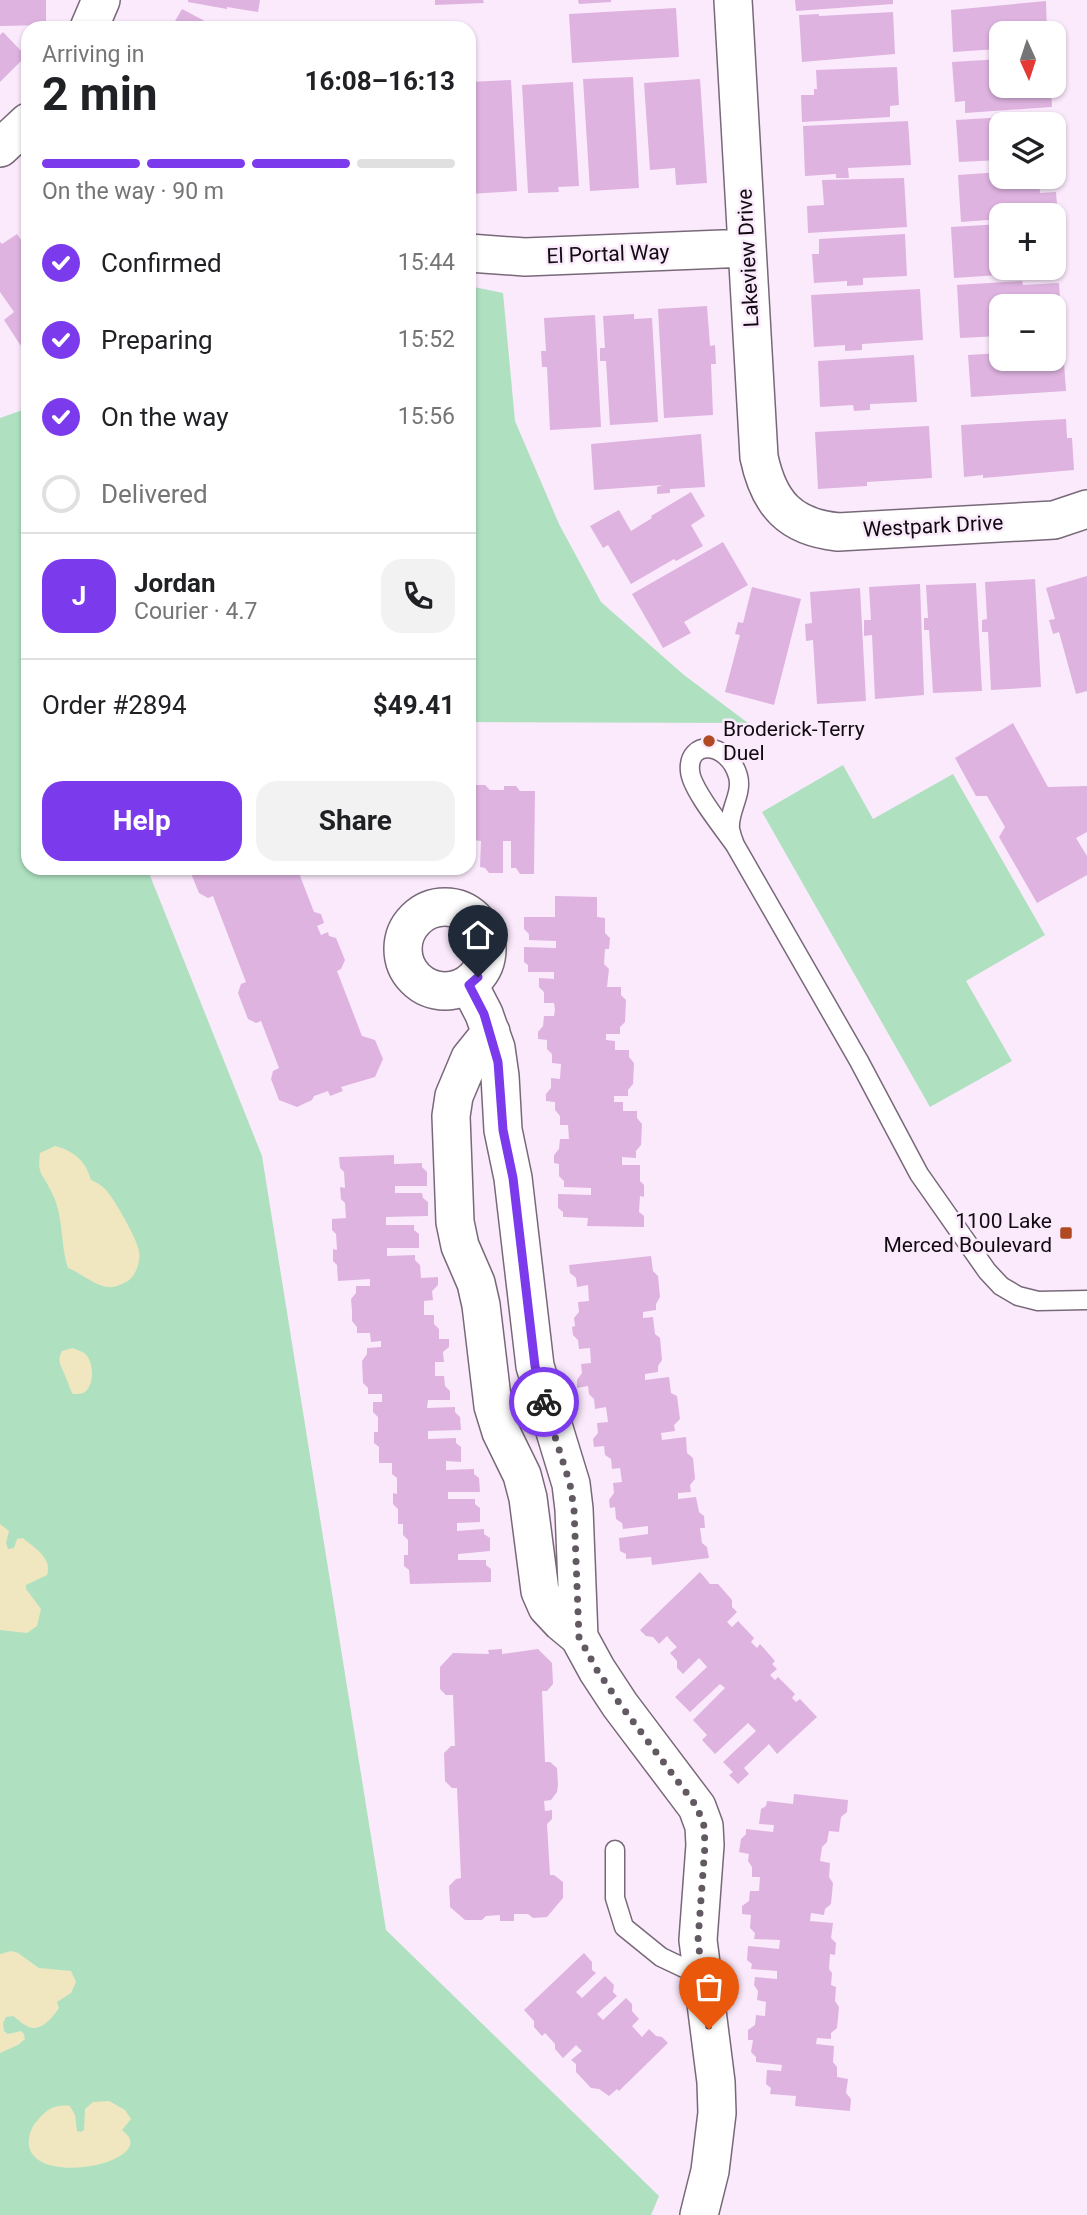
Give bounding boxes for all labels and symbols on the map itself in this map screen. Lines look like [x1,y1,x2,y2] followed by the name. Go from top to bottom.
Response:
[989,21,1066,98] north arrow
[732,188,764,328] street label: Lakeview Drive
[546,240,670,268] street label: El Portal Way
[862,510,1004,542] street label: Westpark Drive
[723,717,865,765] place label: Broderick-Terry Duel
[701,733,717,749] marker: Broderick-Terry Duel
[448,905,508,977] pin
[883,1209,1052,1257] place label: 1100 Lake Merced Boulevard
[1058,1225,1074,1241] marker: 1100 Lake Merced Boulevard
[509,1367,579,1437] courier
[679,1957,739,2029] pin

